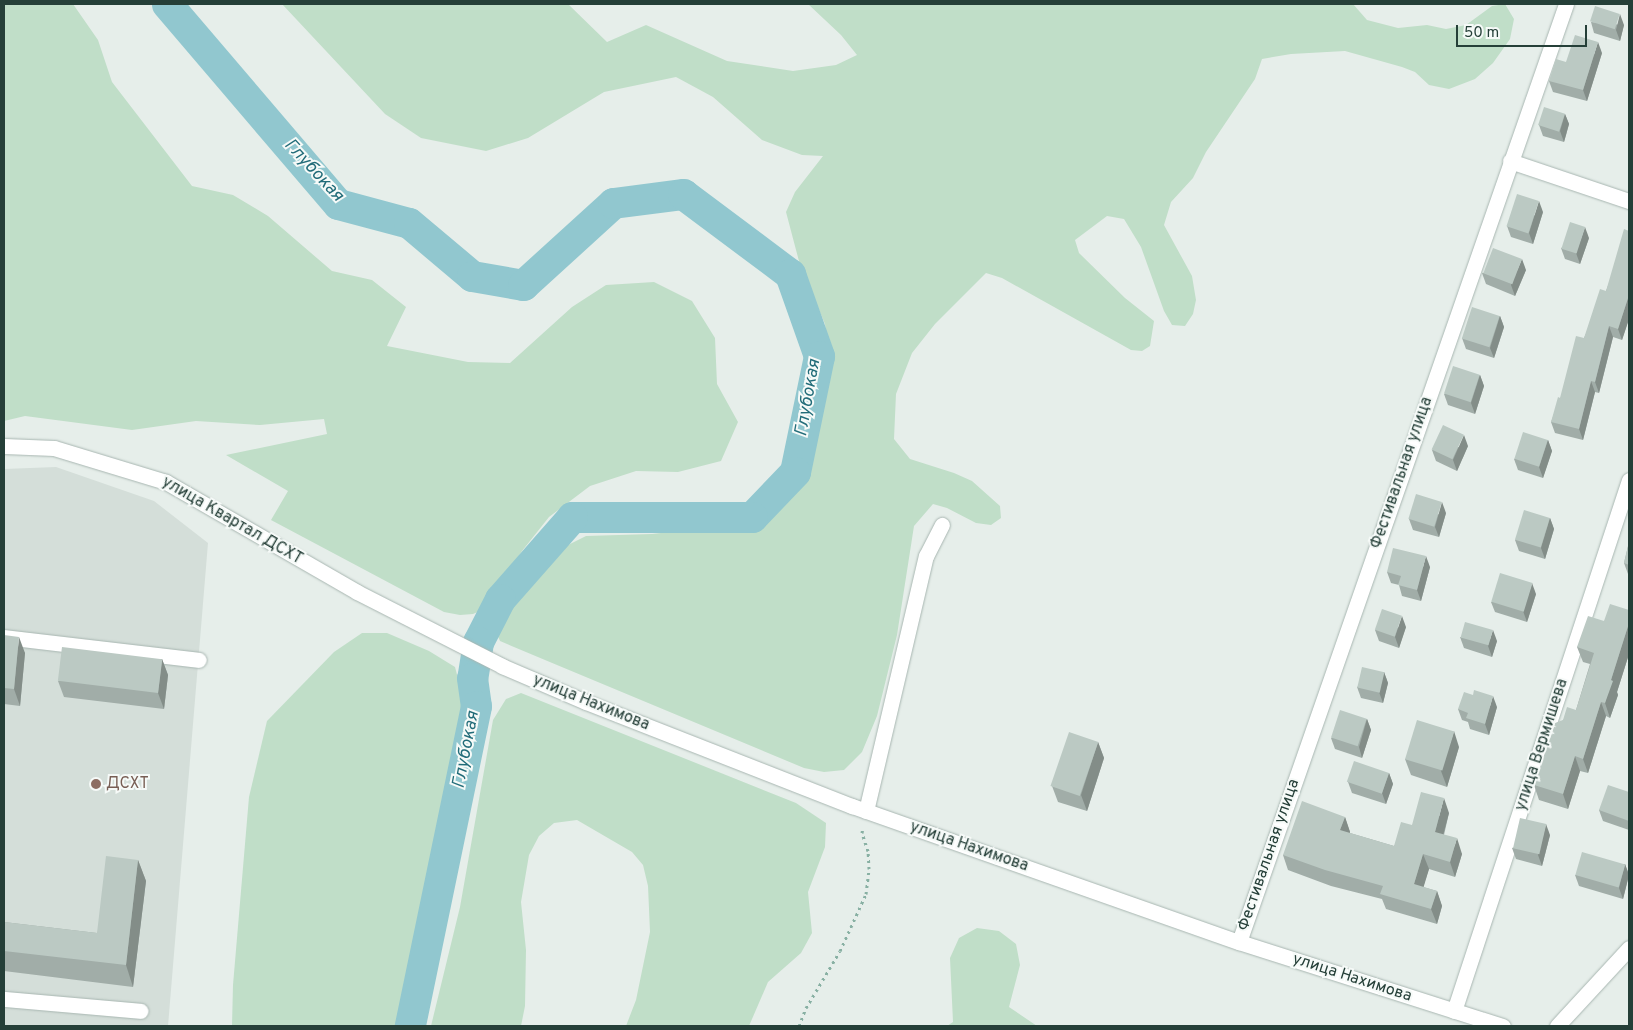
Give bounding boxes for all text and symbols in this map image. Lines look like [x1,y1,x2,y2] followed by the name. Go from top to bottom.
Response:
[1458,15,1589,47] scale bar
[1464,24,1499,43] text: 50 m
[279,135,347,207] water label: Глубокая
[792,358,826,438] water label: Глубокая
[1367,395,1437,551] street label: Фестивальная улица
[158,473,306,569] street label: улица Квартал ДСХТ
[530,671,652,735] street label: улица Нахимова
[1512,676,1572,814] street label: улица Вермишева
[449,710,485,790] water label: Глубокая
[106,774,149,794] place label: ДСХТ
[1234,777,1304,933] street label: Фестивальная улица
[90,778,102,790] marker: ДСХТ
[907,818,1031,876] street label: улица Нахимова
[1290,950,1414,1006] street label: улица Нахимова

